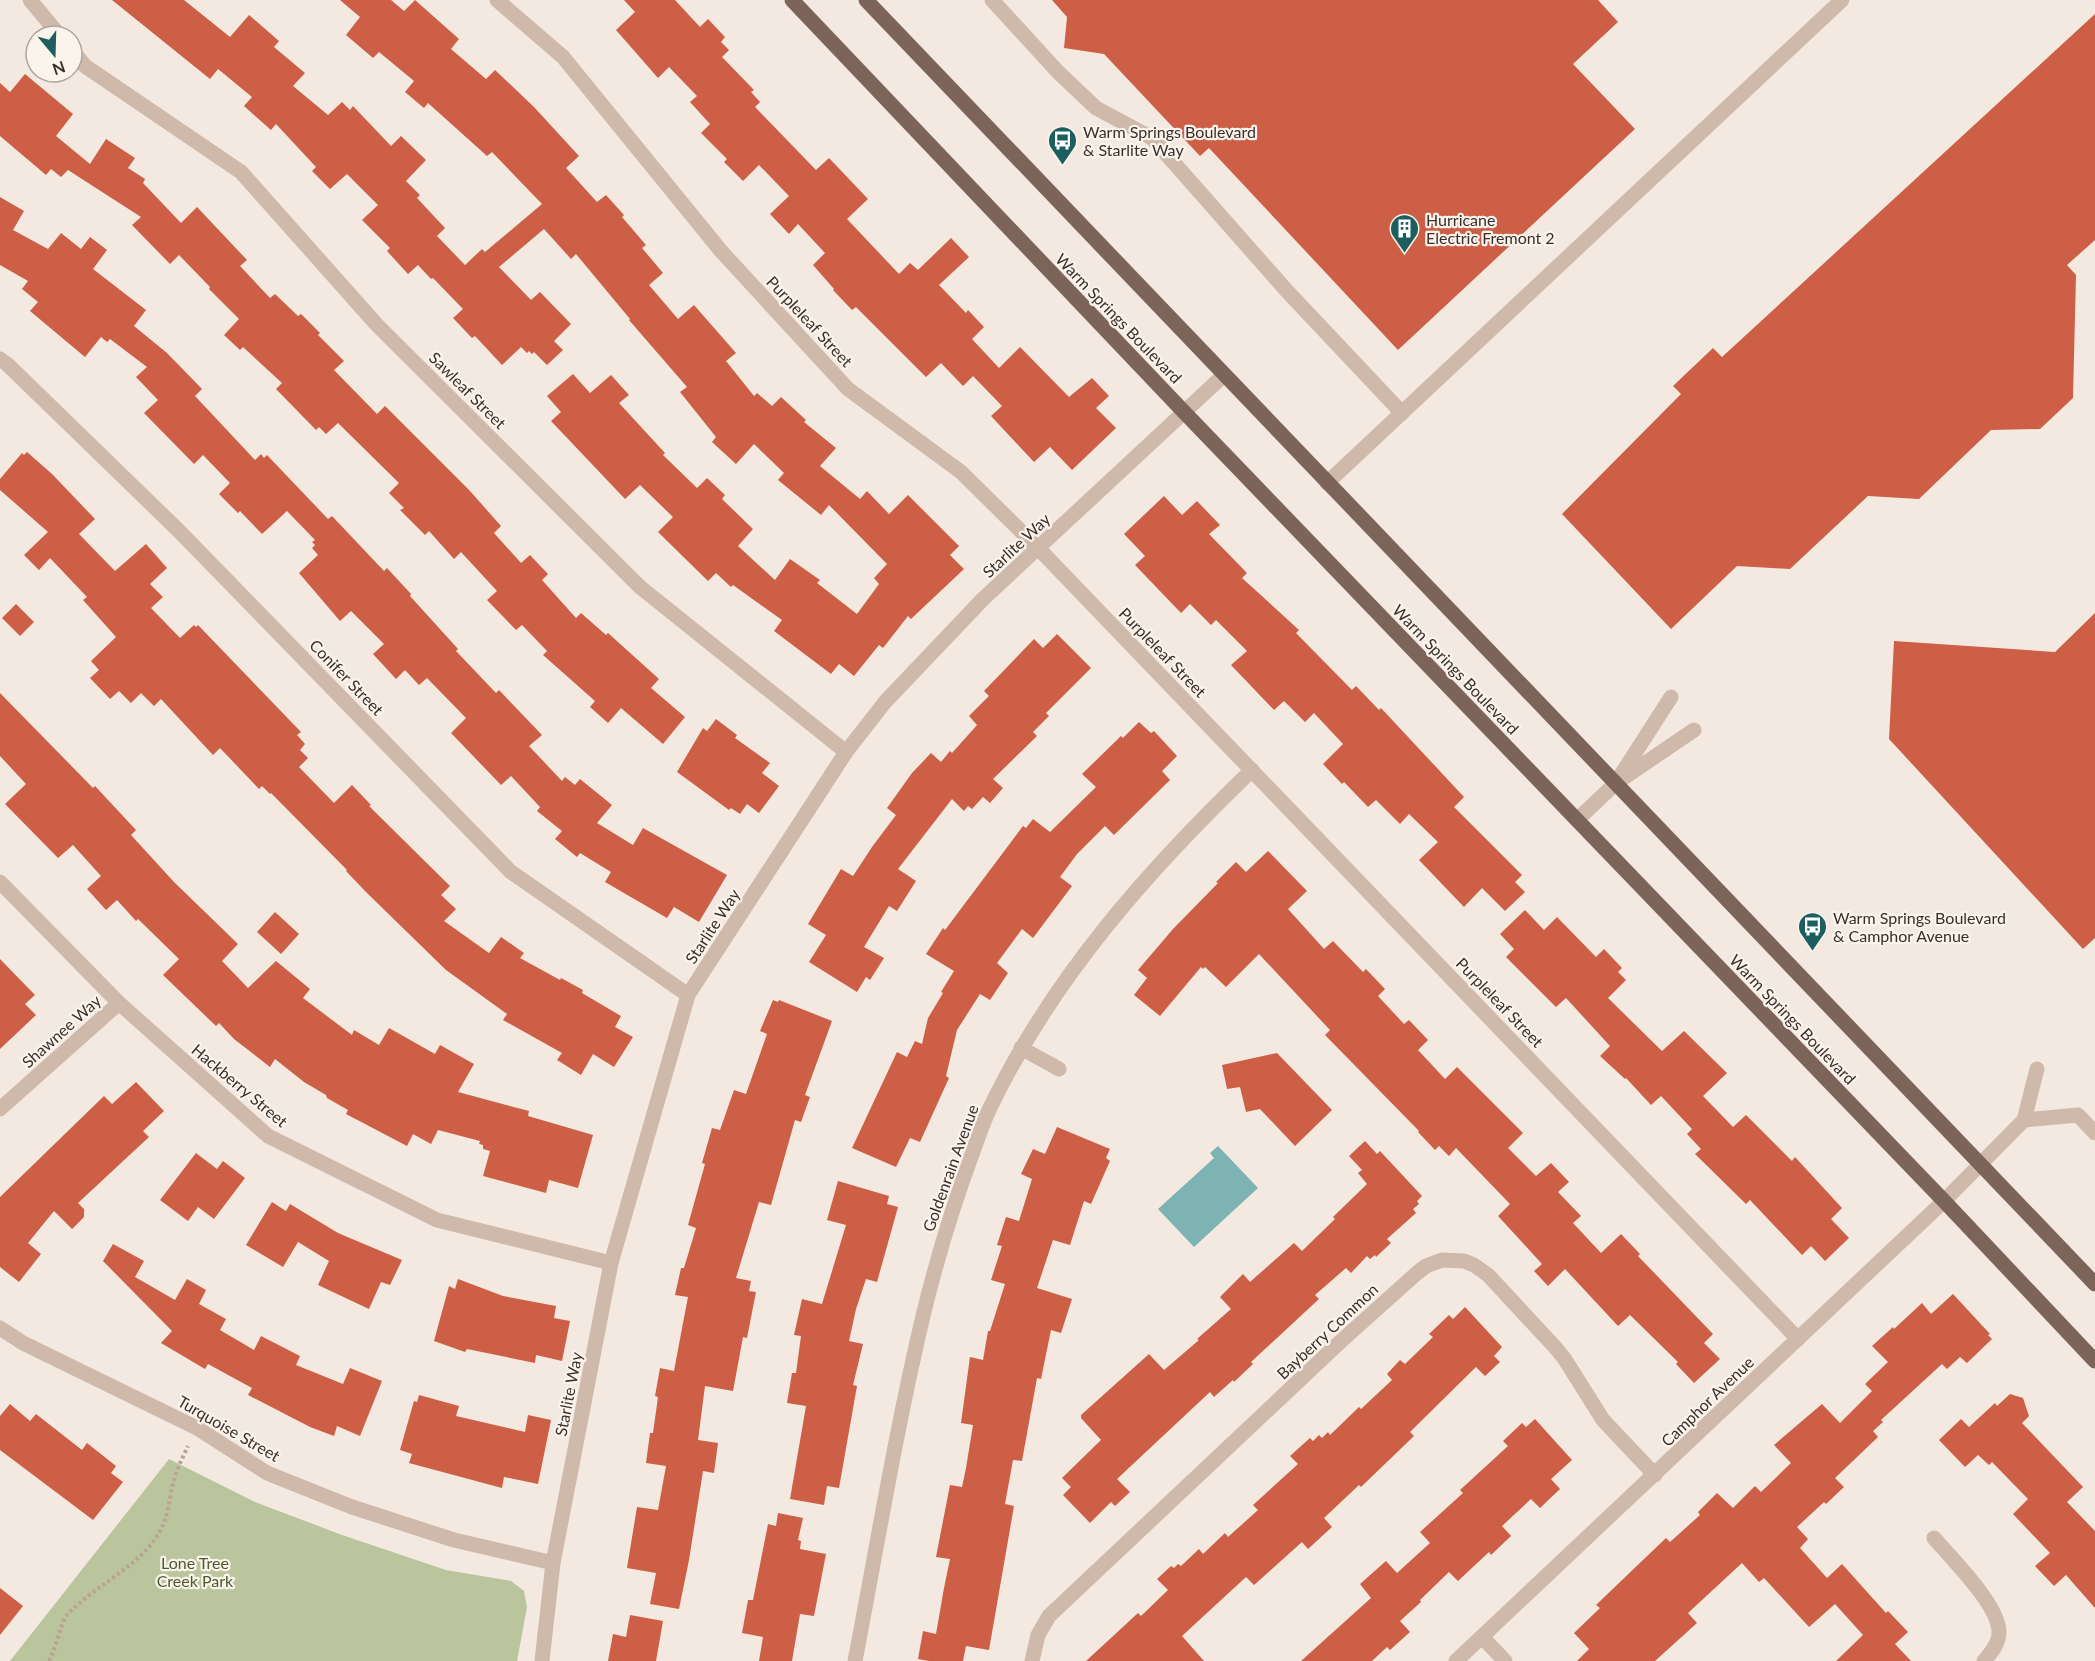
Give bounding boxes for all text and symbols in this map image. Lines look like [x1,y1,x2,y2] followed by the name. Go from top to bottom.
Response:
[24,24,84,84] north arrow
[50,58,68,80] text: N
[1083,122,1256,159] place label: Warm Springs Boulevard & Starlite Way
[1046,124,1078,166] bus stop icon: Warm Springs Boulevard & Starlite Way
[1426,210,1555,247] place label: Hurricane Electric Fremont 2
[1389,212,1421,254] building icon: Hurricane Electric Fremont 2
[1052,249,1186,387] street label: Warm Springs Boulevard
[763,272,857,370] street label: Purpleleaf Street
[426,348,510,432] street label: Sawleaf Street
[978,509,1054,581] street label: Starlite Way
[1389,600,1523,738] street label: Warm Springs Boulevard
[1116,603,1211,701] street label: Purpleleaf Street
[306,635,388,719] street label: Conifer Street
[681,884,744,967] street label: Starlite Way
[1833,908,2006,945] place label: Warm Springs Boulevard & Camphor Avenue
[1796,910,1828,952] bus stop icon: Warm Springs Boulevard & Camphor Avenue
[1726,950,1860,1088] street label: Warm Springs Boulevard
[1453,953,1548,1051] street label: Purpleleaf Street
[18,990,105,1071] street label: Shawnee Way
[188,1040,292,1131] street label: Hackberry Street
[918,1102,982,1234] street label: Goldenrain Avenue
[1273,1279,1381,1383] street label: Bayberry Common
[551,1350,586,1438] street label: Starlite Way
[1657,1352,1757,1450] street label: Camphor Avenue
[175,1391,284,1465] street label: Turquoise Street
[157,1553,234,1590] park label: Lone Tree Creek Park

